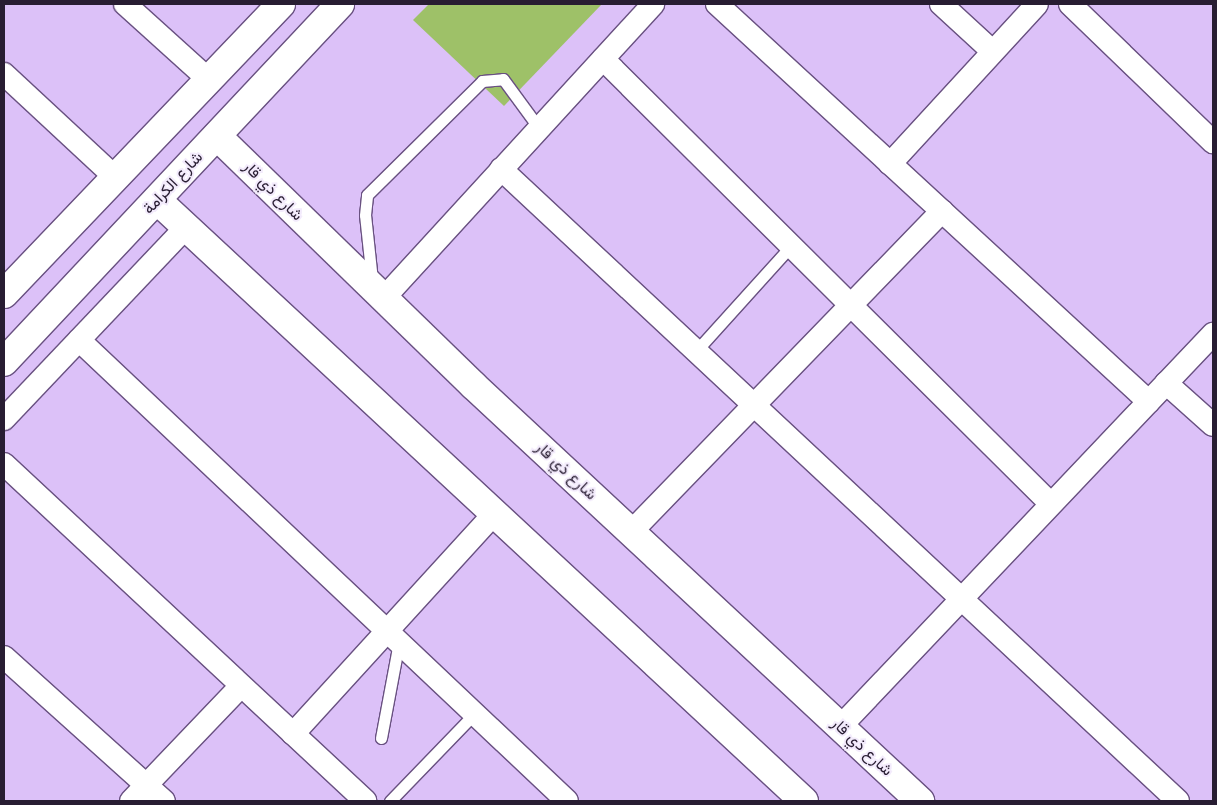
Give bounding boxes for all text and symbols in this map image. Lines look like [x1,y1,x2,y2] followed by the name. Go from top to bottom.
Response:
[139,148,207,218] street label: شارع الكرامة
[239,157,307,225] street label: شارع ذي قار
[531,438,601,504] street label: شارع ذي قار
[827,714,897,780] street label: شارع ذي قار

